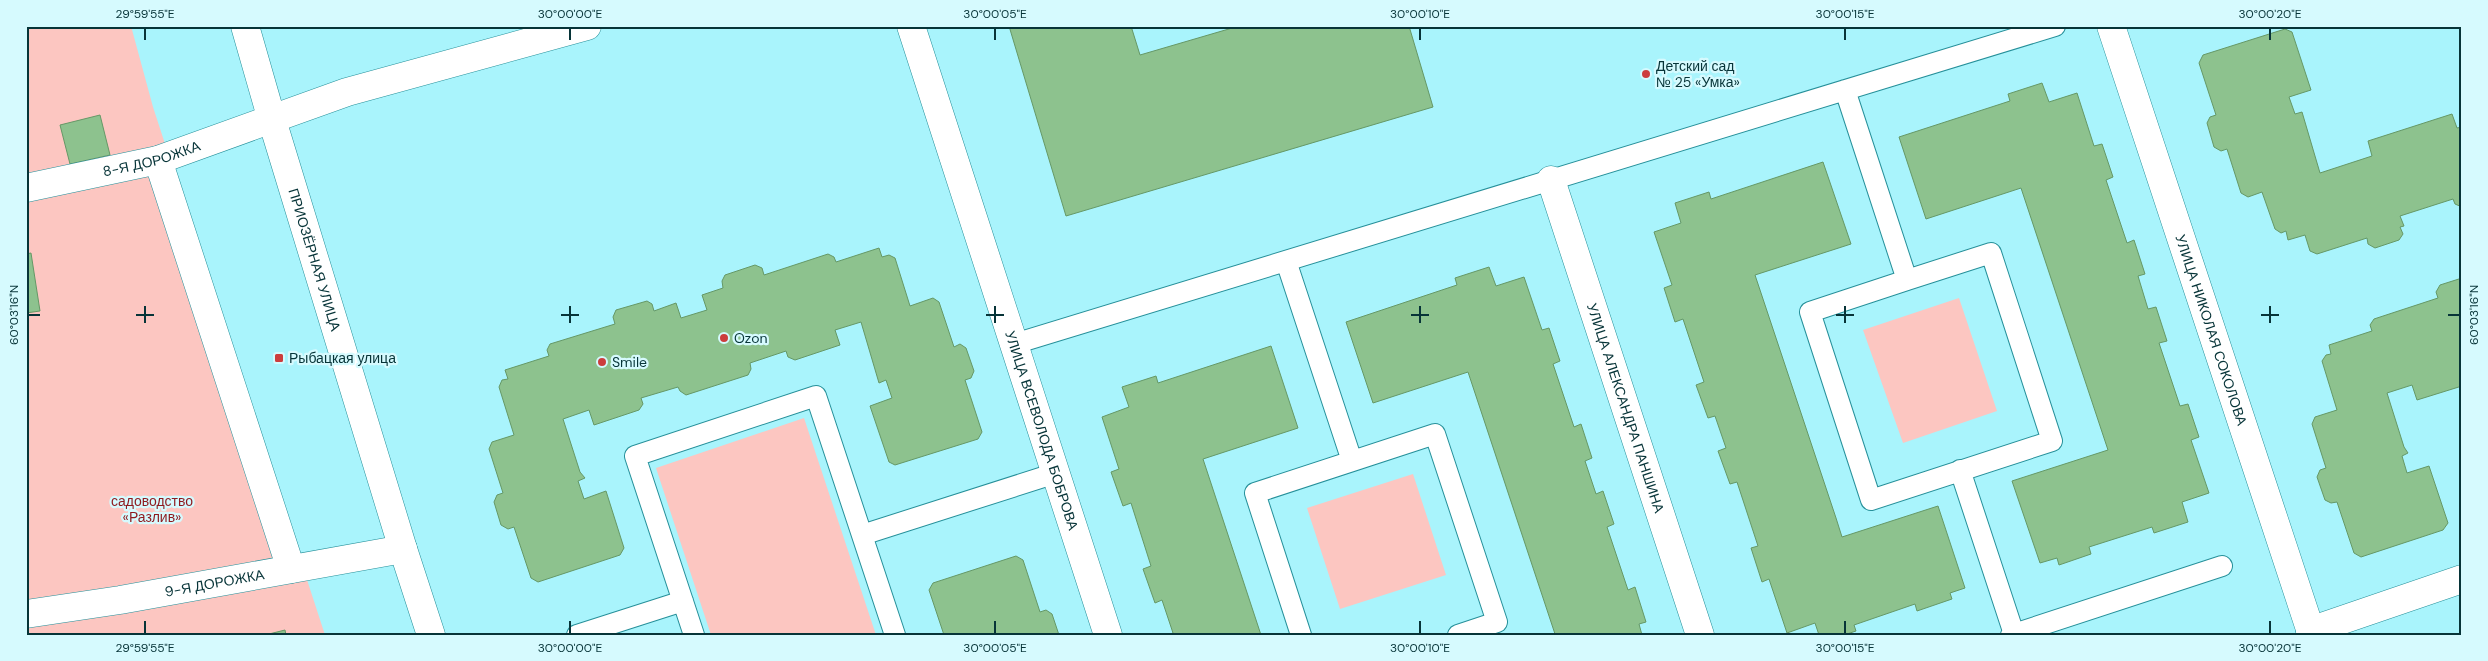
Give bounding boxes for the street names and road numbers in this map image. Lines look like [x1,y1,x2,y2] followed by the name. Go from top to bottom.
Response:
[101,136,203,180] street label: 8-Я ДОРОЖКА
[284,186,345,334] street label: ПРИОЗЁРНАЯ УЛИЦА
[2171,232,2251,428] street label: УЛИЦА НИКОЛАЯ СОКОЛОВА
[1583,301,1669,516] street label: УЛИЦА АЛЕКСАНДРА ПАНШИНА
[1001,328,1083,533] street label: УЛИЦА ВСЕВОЛОДА БОБРОВА
[163,565,266,601] street label: 9-Я ДОРОЖКА

